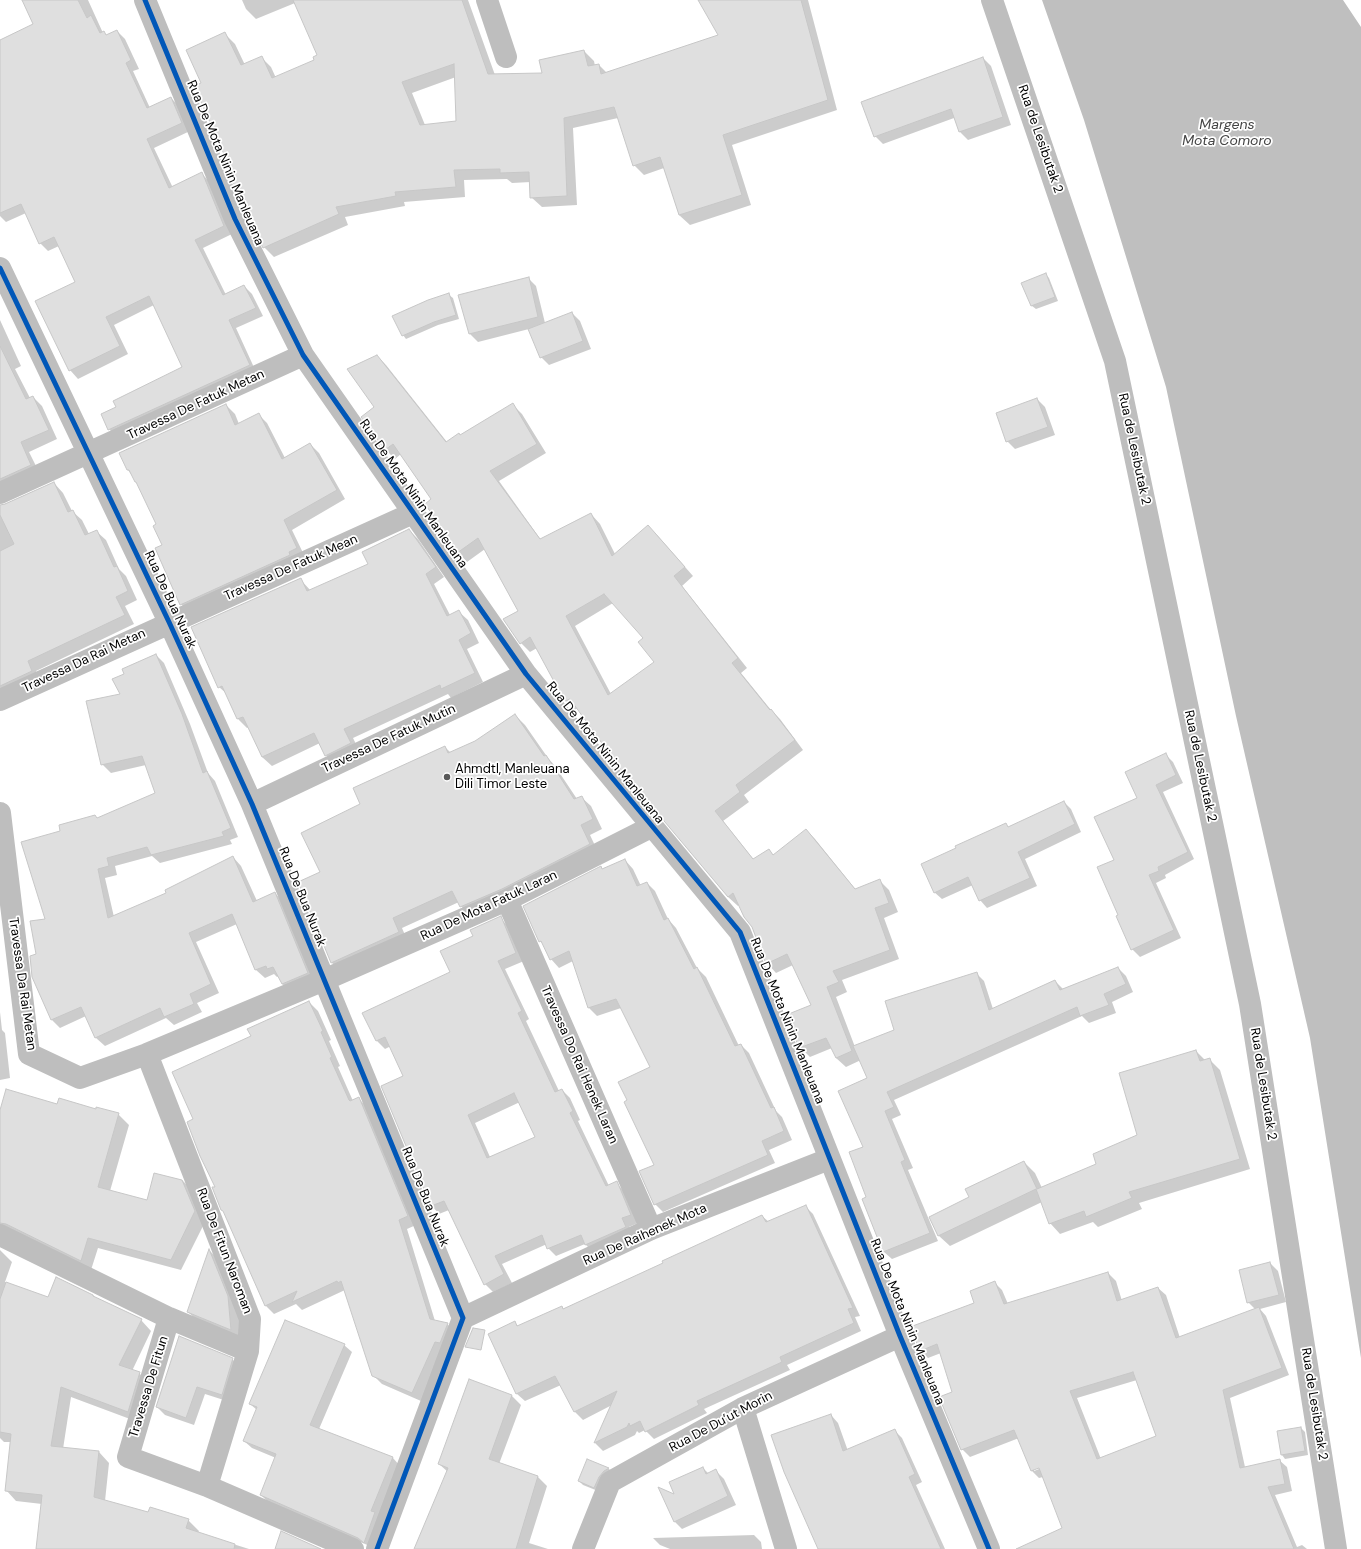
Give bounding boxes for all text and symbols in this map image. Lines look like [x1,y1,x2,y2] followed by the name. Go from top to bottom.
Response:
[183,78,267,248] street label: Rua De Mota Ninin Manleuana
[1014,83,1066,195] street label: Rua de Lesibutak 2
[1182,117,1272,150] water label: Margens Mota Comoro
[125,366,267,444] street label: Travessa De Fatuk Metan
[1115,392,1153,506] street label: Rua de Lesibutak 2
[356,417,470,571] street label: Rua De Mota Ninin Manleuana
[222,532,360,604] street label: Travessa De Fatuk Mean
[140,549,200,651] street label: Rua De Bua Nurak
[20,626,148,696] street label: Travessa Da Rai Metan
[543,679,667,827] street label: Rua De Mota Ninin Manleuana
[320,701,458,777] street label: Travessa De Fatuk Mutin
[1181,709,1219,823] street label: Rua de Lesibutak 2
[455,762,569,793] place label: Ahmdtl, Manleuana Dili Timor Leste
[442,772,452,782] marker: Ahmdtl, Manleuana Dili Timor Leste
[275,845,329,949] street label: Rua De Bua Nurak
[418,868,560,944] street label: Rua De Mota Fatuk Laran
[5,917,39,1051] street label: Travessa Da Rai Metan
[746,936,828,1106] street label: Rua De Mota Ninin Manleuana
[537,984,621,1146] street label: Travessa Do Rai Henek Laran
[1246,1027,1280,1141] street label: Rua de Lesibutak 2
[398,1145,452,1249] street label: Rua De Bua Nurak
[193,1186,255,1316] street label: Rua De Fitun Naroman
[581,1201,709,1269] street label: Rua De Raihenek Mota
[866,1237,948,1407] street label: Rua De Mota Ninin Manleuana
[126,1334,172,1440] street label: Travessa De Fitun
[1297,1347,1331,1461] street label: Rua de Lesibutak 2
[667,1388,775,1456] street label: Rua De Du’ut Morin

